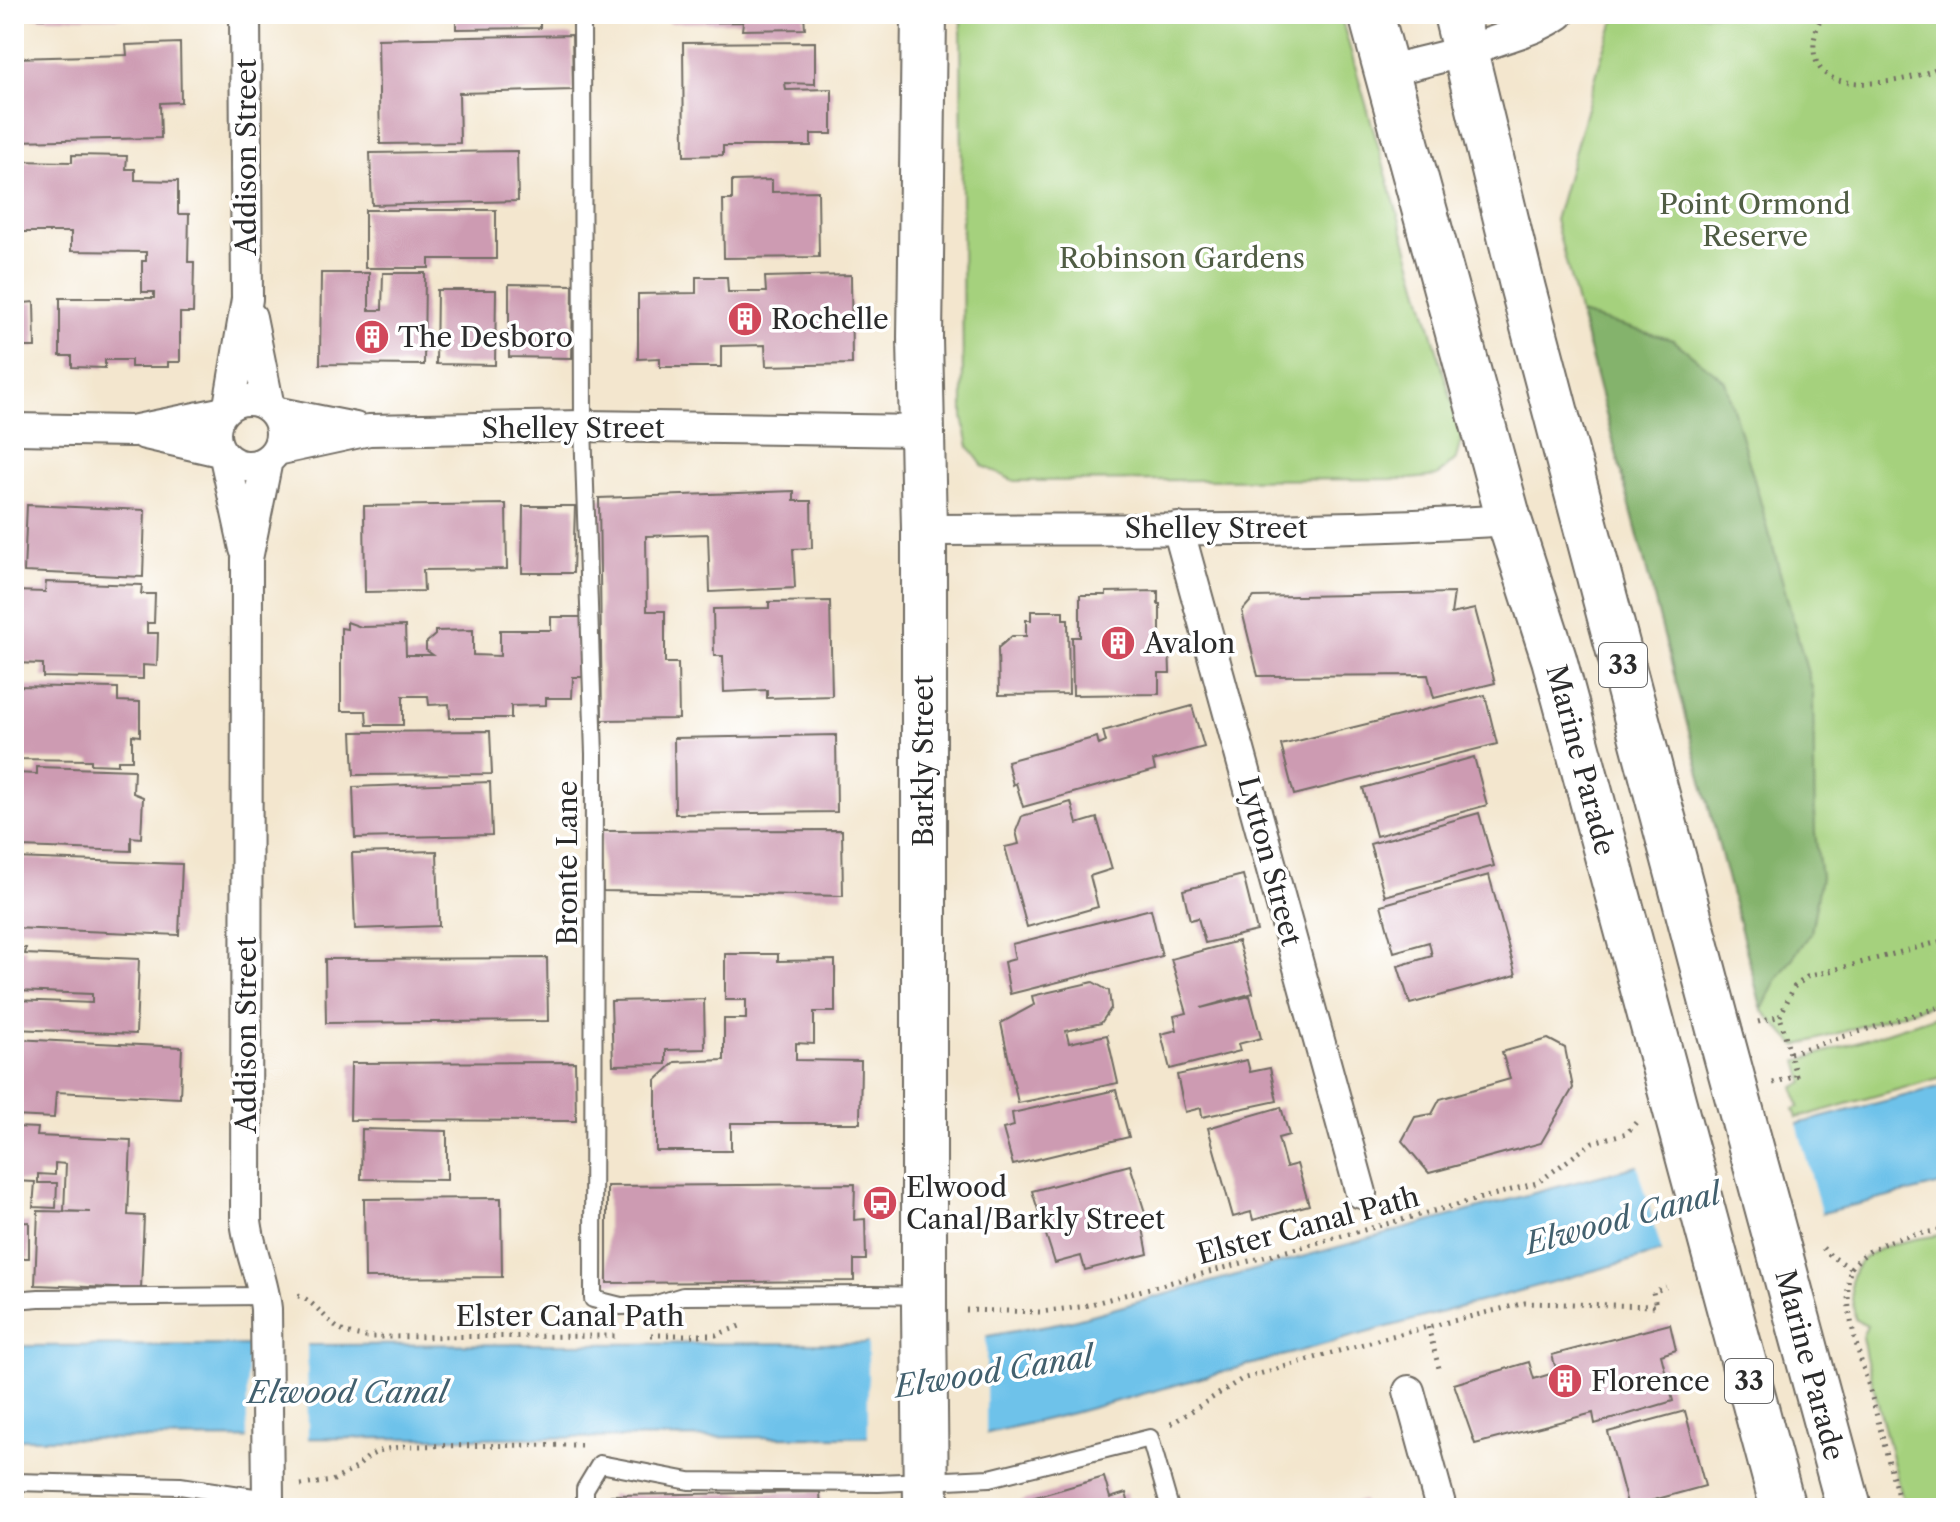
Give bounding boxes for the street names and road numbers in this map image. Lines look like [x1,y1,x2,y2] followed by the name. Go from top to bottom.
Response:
[229,59,263,256] street label: Addison Street
[481,411,665,445] street label: Shelley Street
[1124,511,1308,545] street label: Shelley Street
[1599,643,1647,687] road number: 33
[1539,661,1623,859] street label: Marine Parade
[906,675,940,847] street label: Barkly Street
[1231,773,1309,949] street label: Lytton Street
[550,781,584,945] street label: Bronte Lane
[229,937,263,1134] street label: Addison Street
[1193,1179,1423,1271] street label: Elster Canal Path
[1768,1266,1852,1464] street label: Marine Parade
[456,1299,684,1333] street label: Elster Canal Path
[1725,1359,1773,1403] road number: 33

